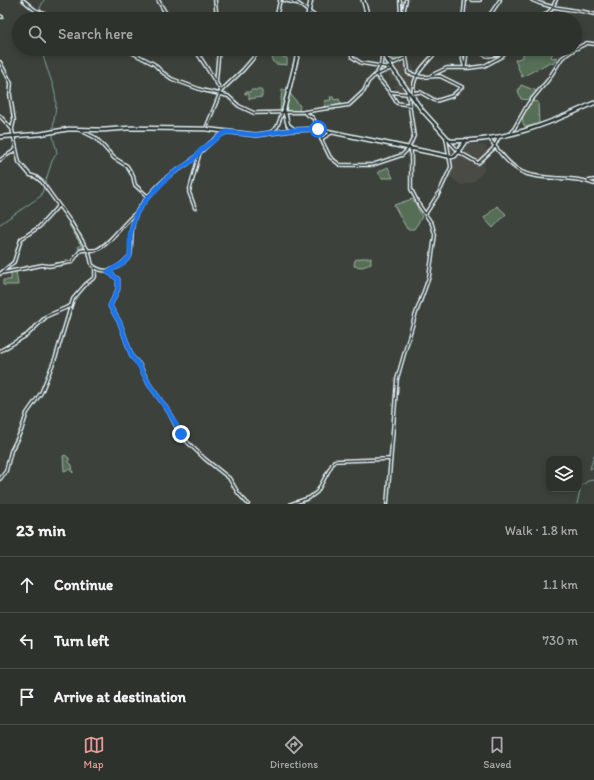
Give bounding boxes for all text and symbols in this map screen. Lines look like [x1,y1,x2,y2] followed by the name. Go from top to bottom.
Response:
[12,12,582,56] search box
[26,23,48,45] icon: search
[58,25,133,43] text: Search here
[309,120,327,138] route start
[172,425,190,443] route end
[546,456,582,492] map controls
[546,456,582,492] button: layers
[16,520,66,540] text: 23 min
[505,523,578,538] text: Walk · 1.8 km
[16,574,38,596] icon: ahead
[54,576,113,594] text: Continue
[543,577,578,592] text: 1.1 km
[16,630,38,652] icon: left
[54,632,109,650] text: Turn left
[543,633,578,648] text: 730 m
[16,686,38,708] icon: arrive
[54,688,186,706] text: Arrive at destination
[83,734,105,771] tab: Map
[270,734,318,771] tab: Directions
[483,734,511,771] tab: Saved

